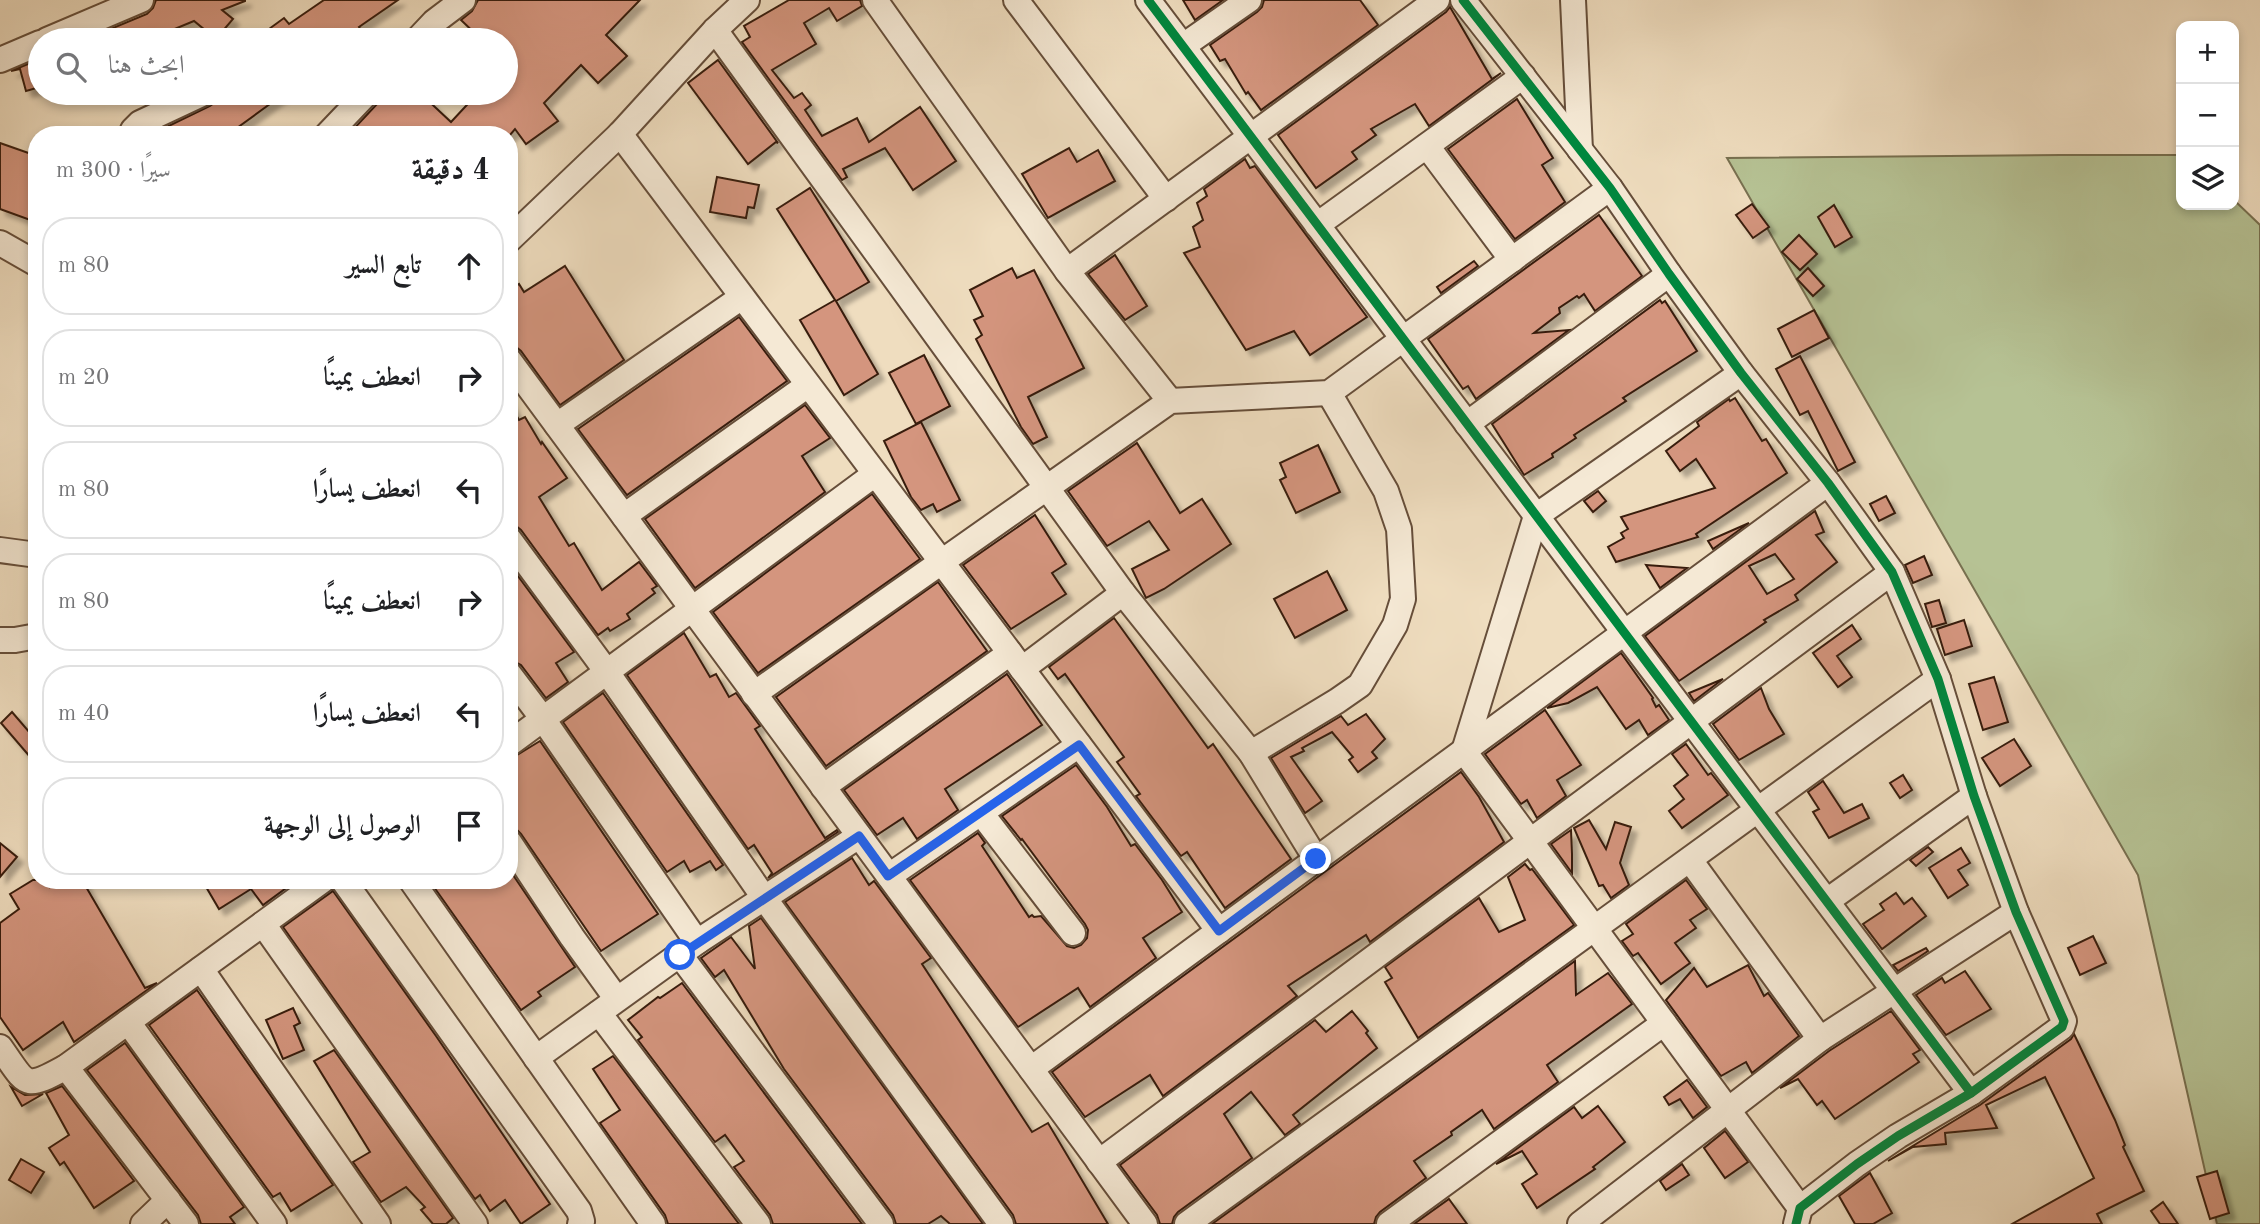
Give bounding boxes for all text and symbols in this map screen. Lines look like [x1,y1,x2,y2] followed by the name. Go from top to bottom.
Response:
[2176,21,2239,210] map controls
[2176,21,2239,84] button: +
[28,28,518,105] search box
[52,48,90,86] icon: search
[108,53,185,79] text: ابحث هنا
[2176,84,2239,147] button: −
[2176,147,2239,210] button: layers
[412,156,490,186] text: 4 دقيقة
[56,159,171,182] text: سيرًا · 300 m
[450,247,488,285] icon: ahead
[346,253,421,279] text: تابع السير
[58,254,109,277] text: 80 m
[450,359,488,397] icon: right
[323,365,421,391] text: انعطف يمينًا
[58,366,109,389] text: 20 m
[450,471,488,509] icon: left
[313,477,421,503] text: انعطف يسارًا
[58,478,109,501] text: 80 m
[450,583,488,621] icon: right
[323,589,421,615] text: انعطف يمينًا
[58,590,109,613] text: 80 m
[450,695,488,733] icon: left
[313,701,421,727] text: انعطف يسارًا
[58,702,109,725] text: 40 m
[450,807,488,845] icon: arrive
[264,813,421,839] text: الوصول إلى الوجهة
[1300,843,1331,874] route end
[664,939,695,970] route start

